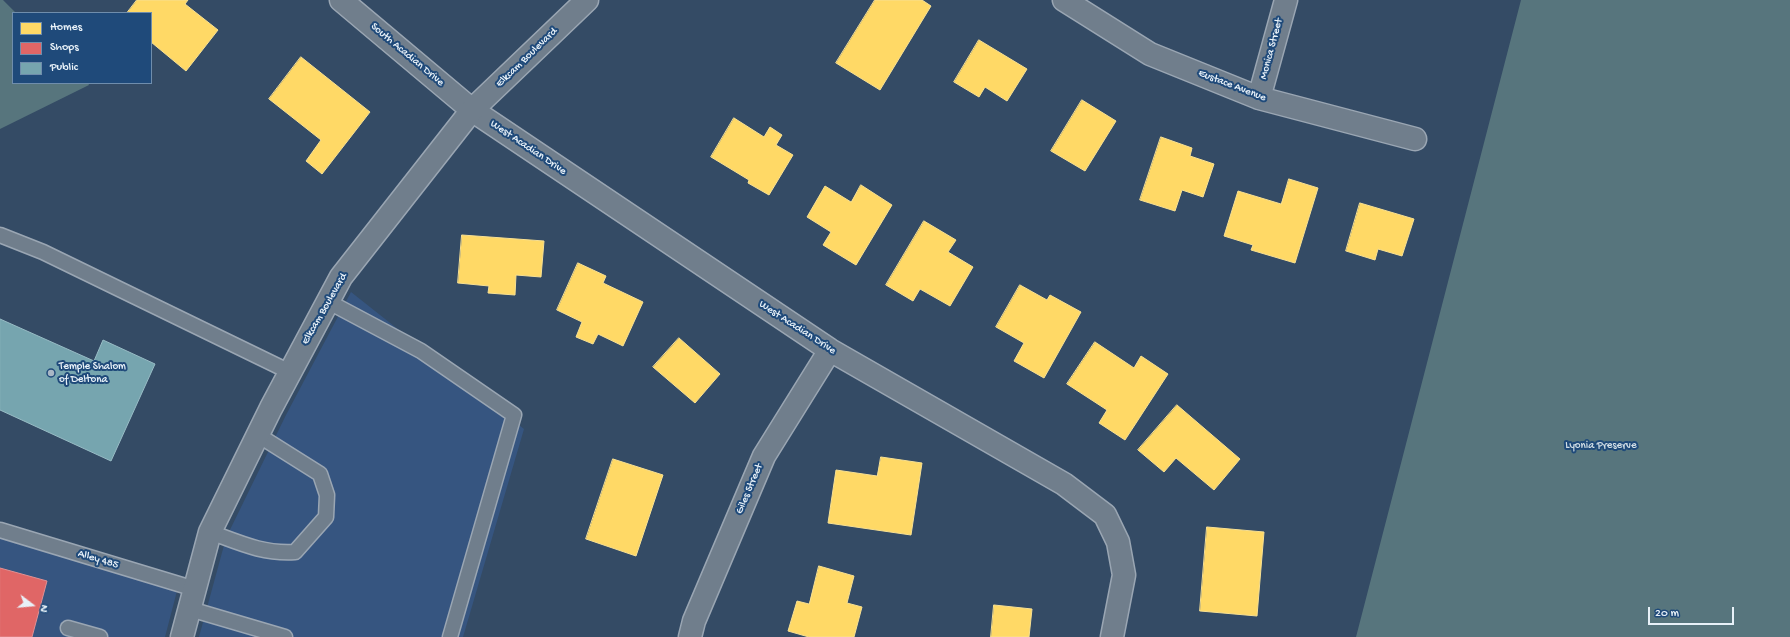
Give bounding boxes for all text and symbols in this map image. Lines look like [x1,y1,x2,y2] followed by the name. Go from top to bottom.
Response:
[12,12,152,84] legend
[1258,17,1286,81] street label: Monica Street
[367,20,447,90] street label: South Acadian Drive
[50,21,82,35] text: Homes
[494,25,560,91] street label: Elkcam Boulevard
[50,41,79,55] text: Shops
[50,61,78,75] text: Public
[1196,67,1268,105] street label: Eustace Avenue
[487,118,569,178] street label: West Acadian Drive
[299,271,351,347] street label: Elkcam Boulevard
[756,298,838,358] street label: West Acadian Drive
[59,360,126,386] place label: Temple Shalom of Deltona
[46,368,56,378] marker: Temple Shalom of Deltona
[1565,439,1637,453] park label: Lyonia Preserve
[733,462,767,516] street label: Giles Street
[76,548,120,572] street label: Alley 485
[12,585,52,625] north arrow
[1650,599,1736,625] scale bar
[37,603,50,613] text: N
[1655,607,1679,621] text: 20 m

